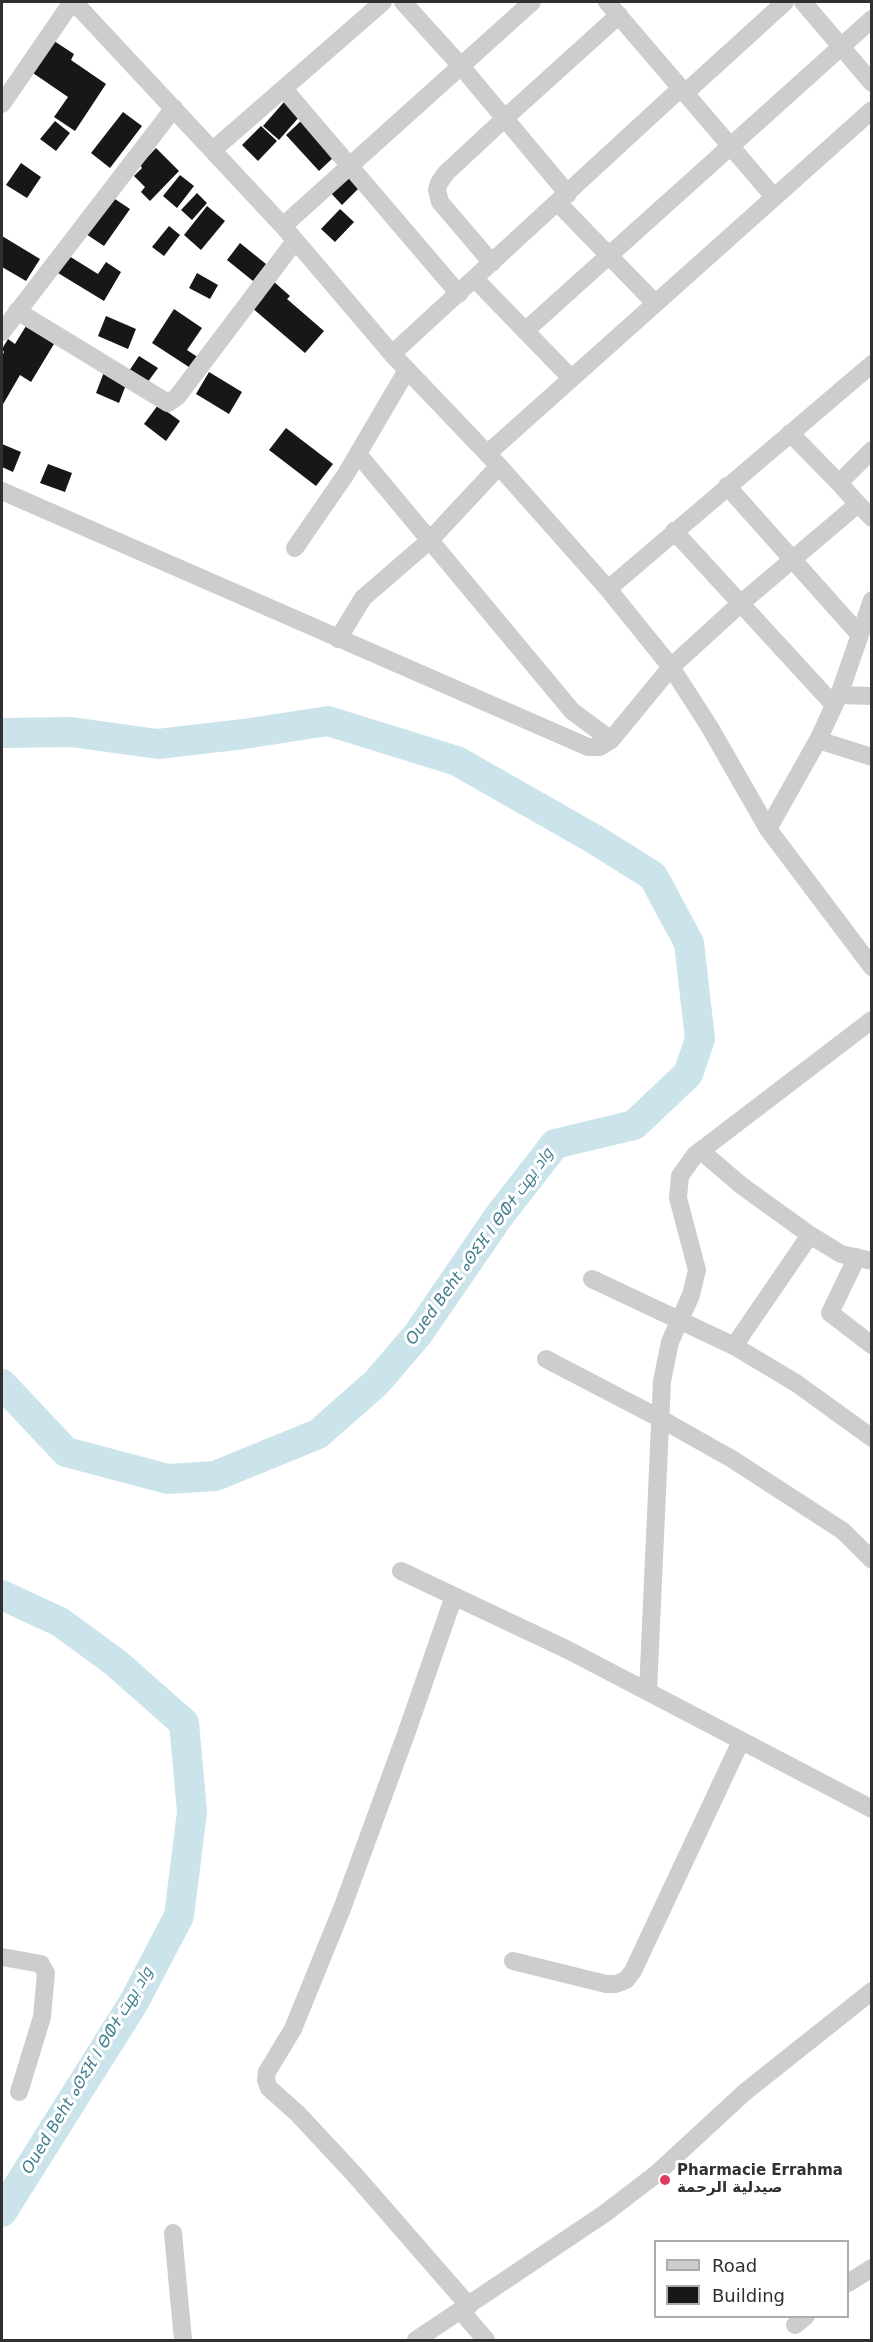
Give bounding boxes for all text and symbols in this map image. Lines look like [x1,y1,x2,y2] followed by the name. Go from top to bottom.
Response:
[402,1145,558,1349] water label: Oued Beht ⴰⵙⵉⴼ ⵏ ⴱⵀⵜ واد بهت
[19,1964,157,2178] water label: Oued Beht ⴰⵙⵉⴼ ⵏ ⴱⵀⵜ واد بهت
[677,2162,843,2197] place label: Pharmacie Errahma صيدلية الرحمة
[658,2173,672,2187] marker: Pharmacie Errahma صيدلية الرحمة
[654,2240,849,2318] legend
[712,2255,757,2276] text: Road
[712,2285,785,2306] text: Building

